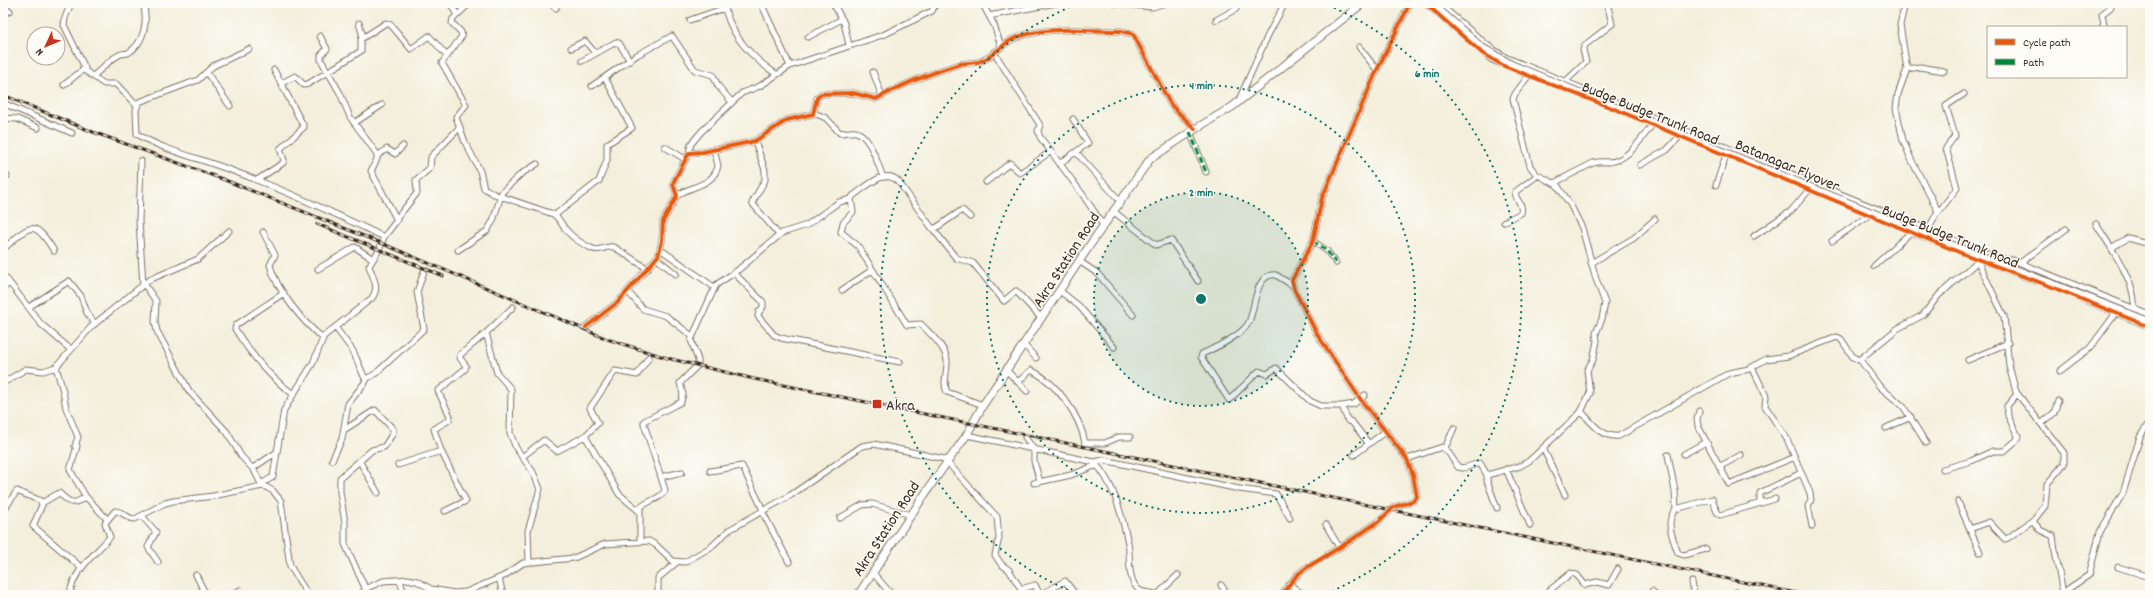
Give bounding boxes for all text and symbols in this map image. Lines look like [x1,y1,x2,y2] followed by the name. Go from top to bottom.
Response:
[26,26,66,66] north arrow
[1987,26,2127,78] legend
[2023,35,2071,52] text: Cycle path
[32,44,48,59] text: N
[2023,55,2044,72] text: Path
[1415,66,1440,83] text: 6 min
[1578,76,1722,152] street label: Budge Budge Trunk Road
[1189,78,1213,95] text: 4 min
[1731,134,1843,199] street label: Batanagar Flyover
[1189,185,1213,202] text: 2 min
[1878,199,2022,275] street label: Budge Budge Trunk Road
[1028,208,1107,313] street label: Akra Station Road
[1194,292,1208,306] centre of rings
[886,395,915,418] place label: Akra
[871,398,883,410] marker: Akra
[848,477,927,582] street label: Akra Station Road

